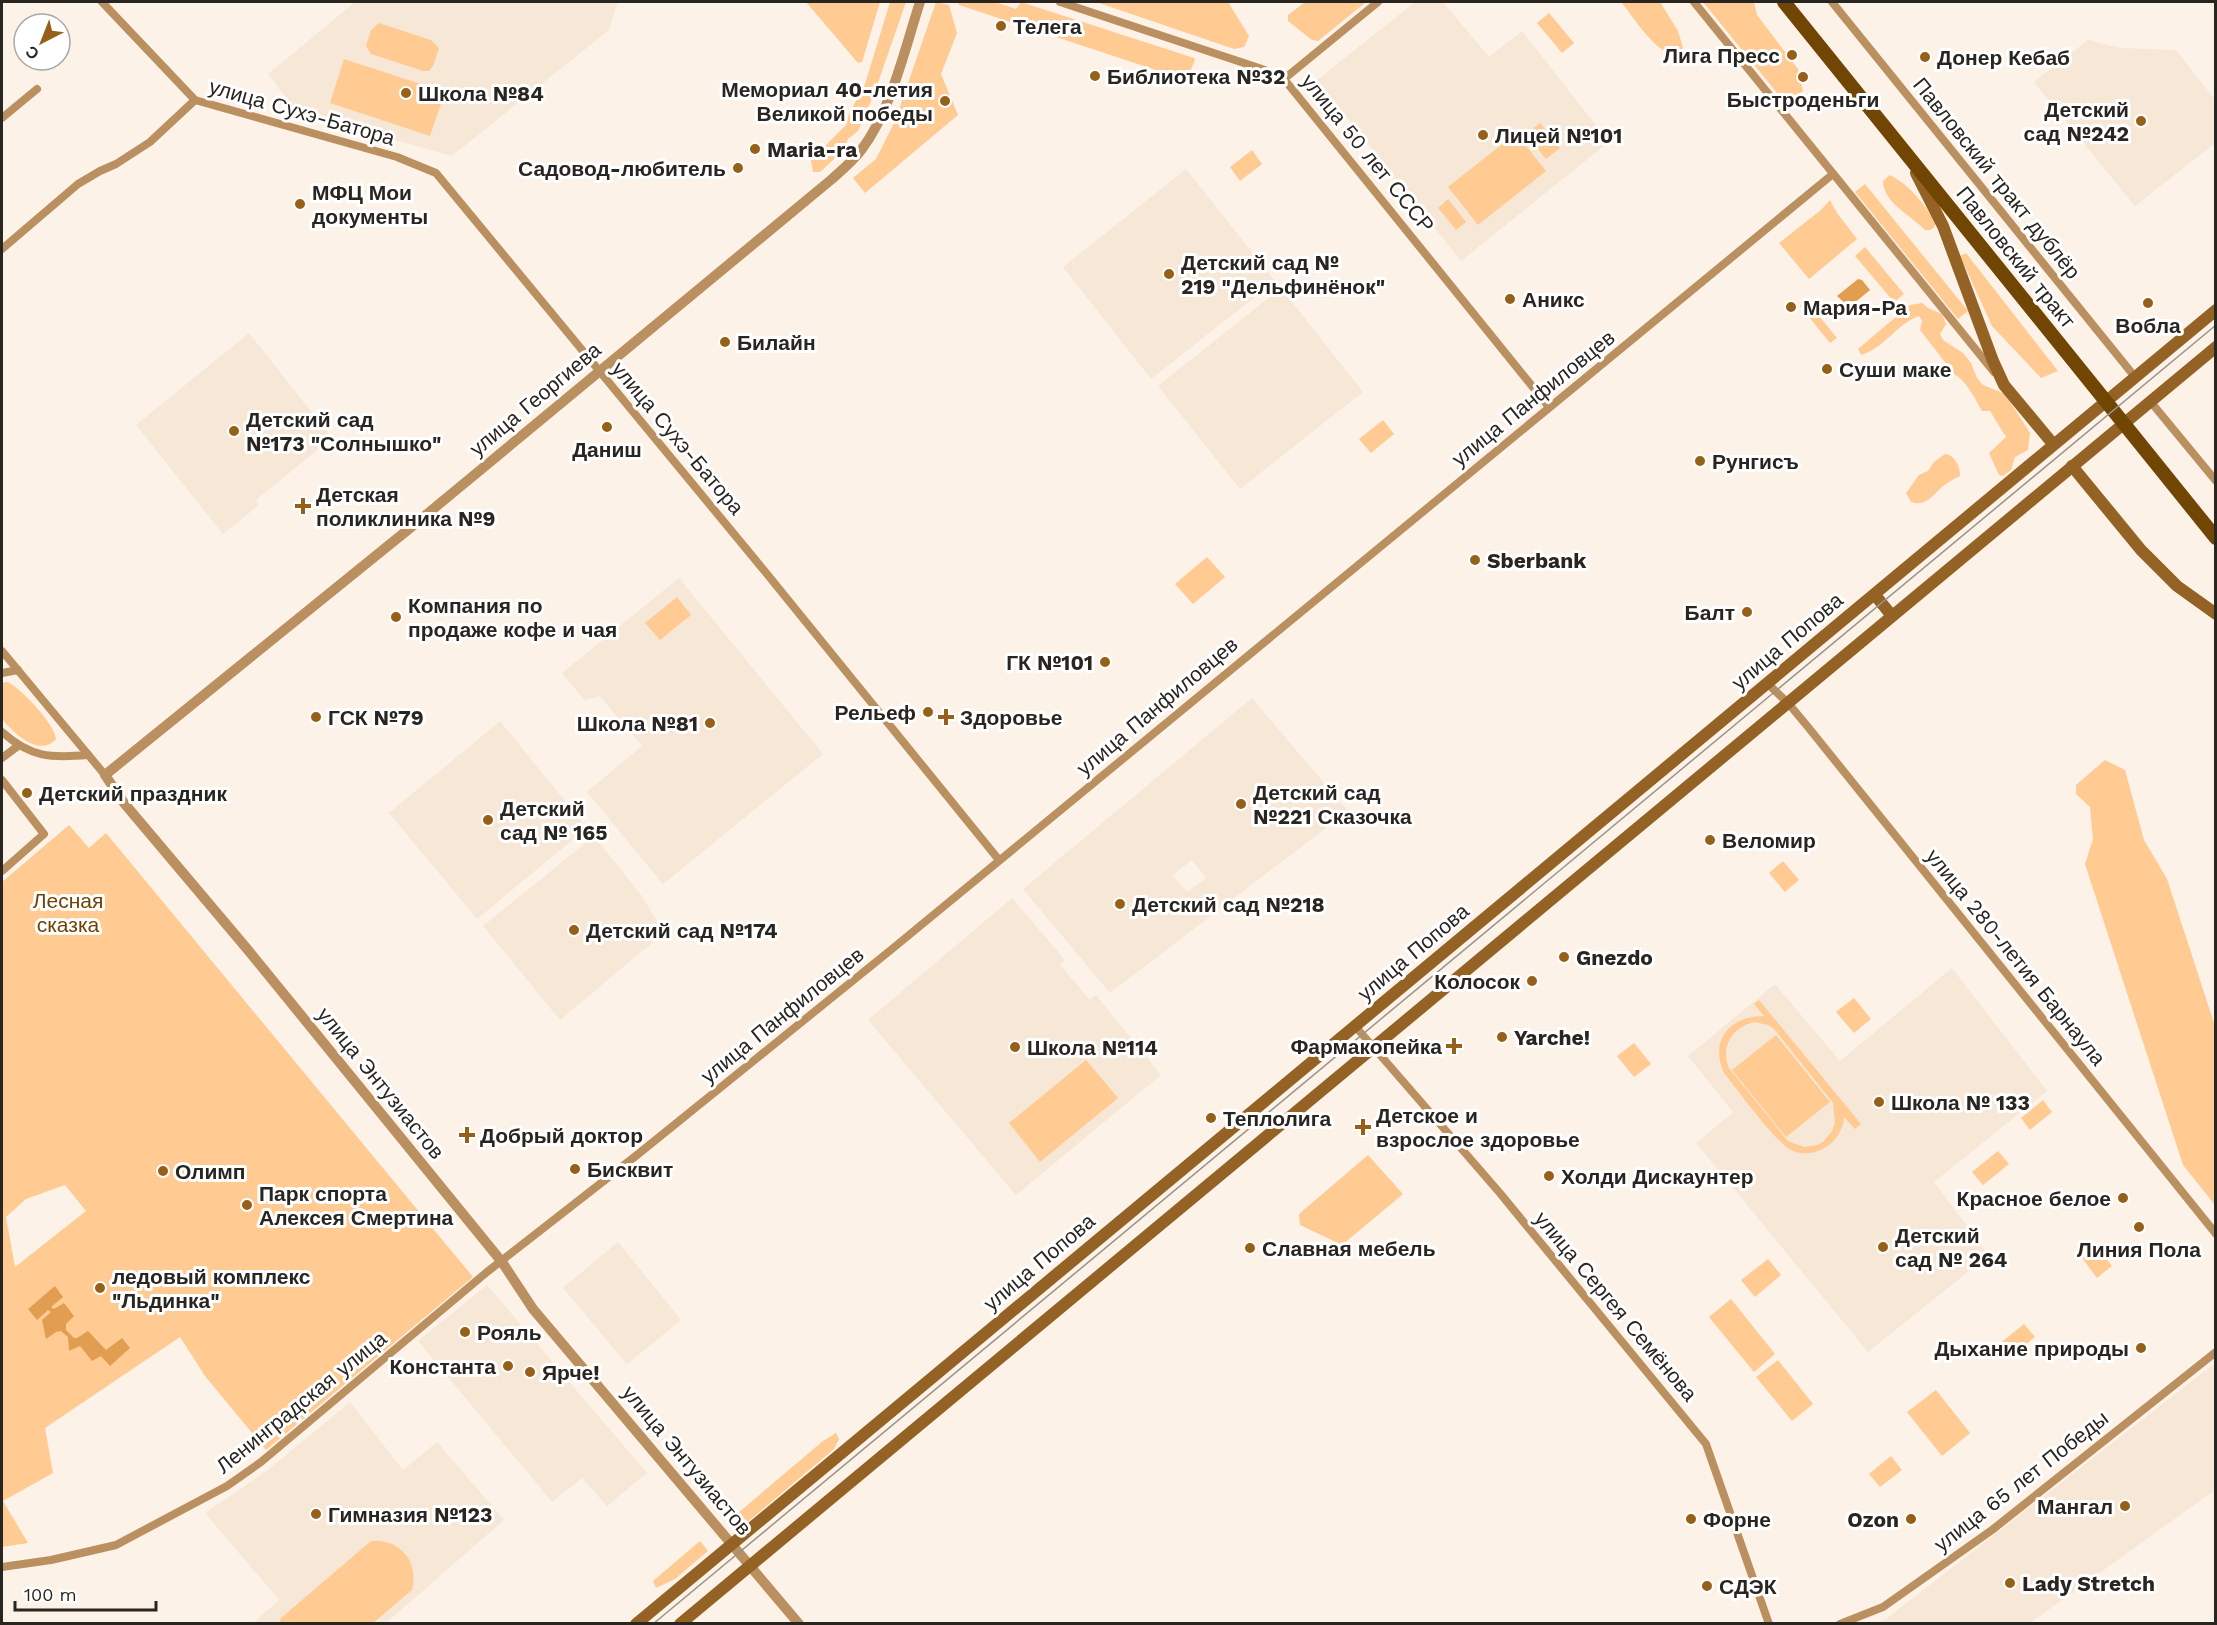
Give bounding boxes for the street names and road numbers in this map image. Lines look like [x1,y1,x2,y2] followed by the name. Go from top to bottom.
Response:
[1296,69,1440,237] street label: улица 50 лет СССР
[1908,72,2086,284] street label: Павловский тракт дублёр
[206,74,398,151] street label: улица Сухэ-Батора
[1951,181,2081,333] street label: Павловский тракт
[1447,325,1619,471] street label: улица Панфиловцев
[464,337,606,461] street label: улица Георгиева
[607,356,749,520] street label: улица Сухэ-Батора
[1726,587,1848,695] street label: улица Попова
[1072,631,1242,781] street label: улица Панфиловцев
[1921,844,2111,1070] street label: улица 280-летия Барнаула
[1352,898,1474,1006] street label: улица Попова
[696,942,868,1088] street label: улица Панфиловцев
[312,1002,450,1164] street label: улица Энтузиастов
[1529,1206,1703,1406] street label: улица Сергея Семёнова
[978,1208,1100,1316] street label: улица Попова
[211,1325,391,1478] street label: Ленинградская улица
[617,1380,757,1540] street label: улица Энтузиастов
[1929,1405,2113,1557] street label: улица 65 лет Победы

